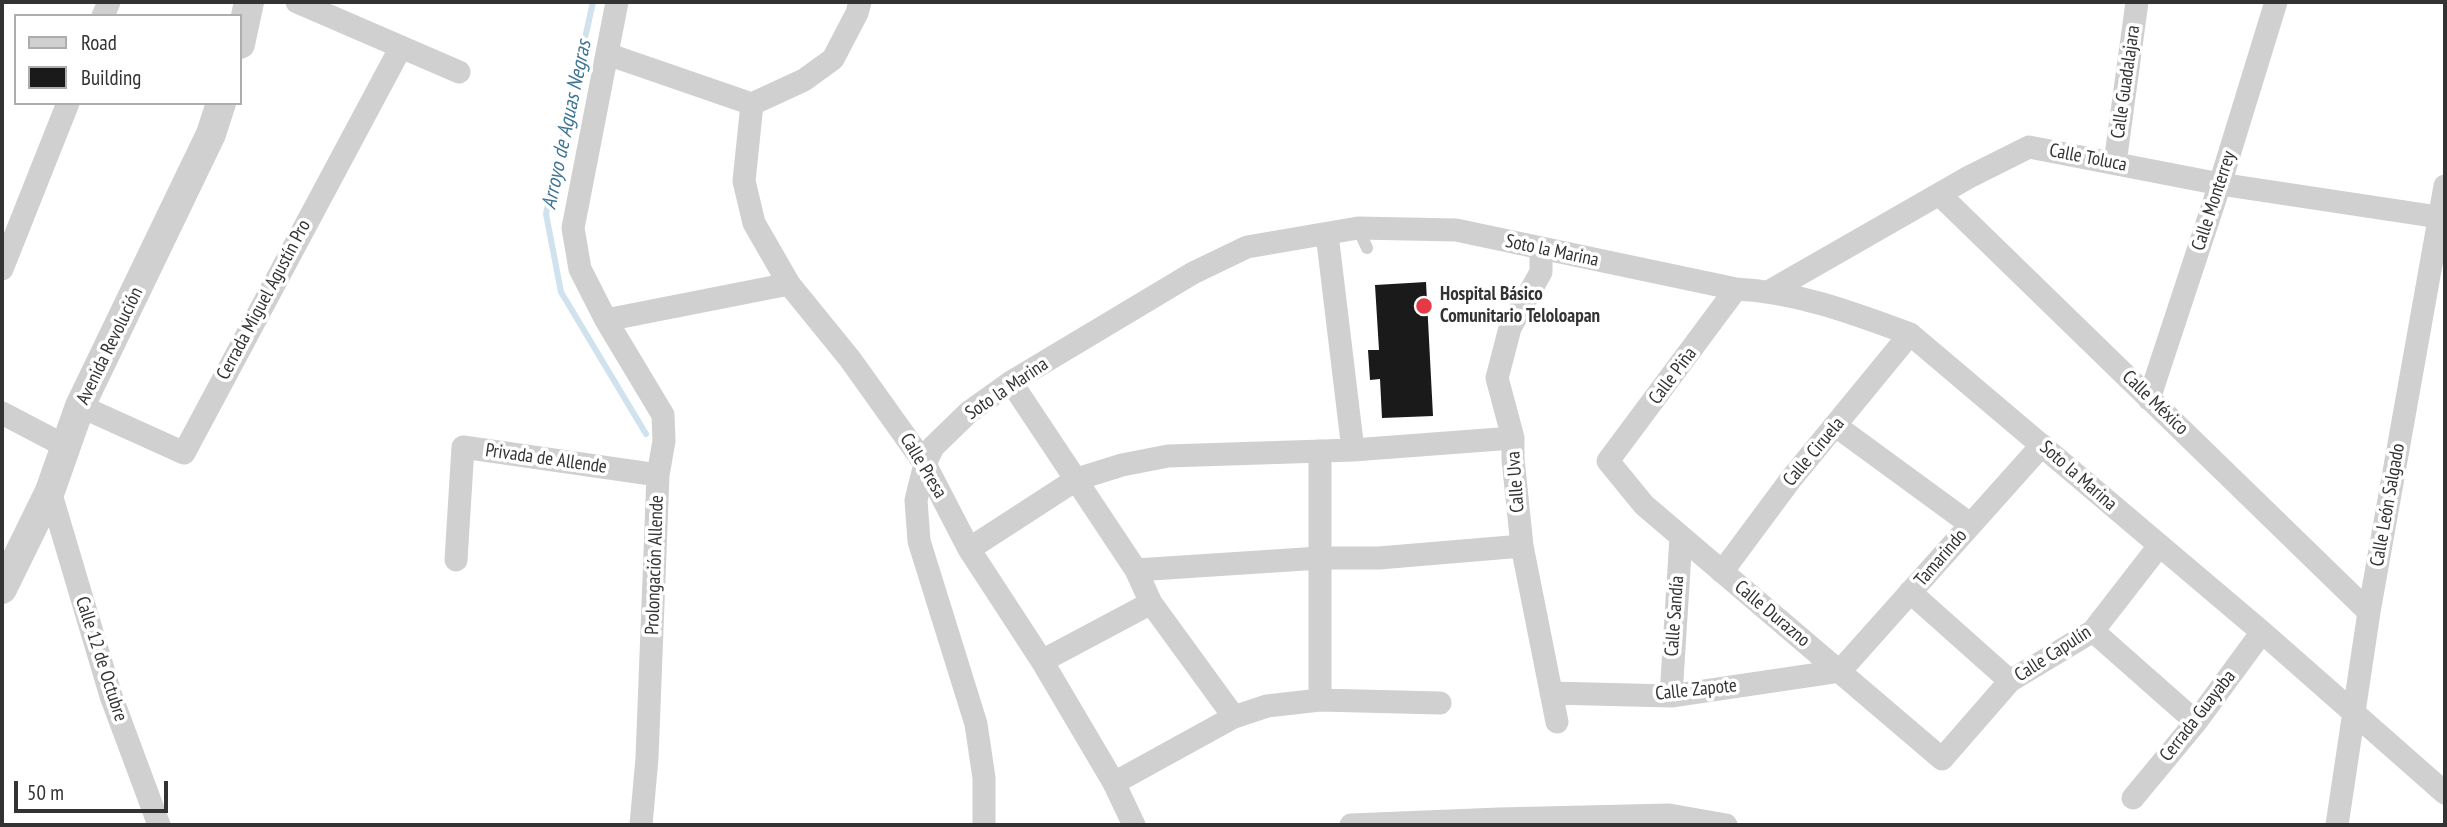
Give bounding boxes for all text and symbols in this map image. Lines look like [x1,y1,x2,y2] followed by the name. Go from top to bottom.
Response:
[14,14,242,105] legend
[2107,24,2145,140] street label: Calle Guadalajara
[81,29,117,56] text: Road
[537,38,597,212] water label: Arroyo de Aguas Negras
[81,64,141,91] text: Building
[2047,139,2129,177] street label: Calle Toluca
[2187,148,2241,254] street label: Calle Monterrey
[212,216,316,384] street label: Cerrada Miguel Agustín Pro
[1503,230,1601,272] street label: Soto la Marina
[72,284,148,408] street label: Avenida Revolución
[1440,284,1600,328] place label: Hospital Básico Comunitario Teloloapan
[1414,296,1434,316] marker: Hospital Básico Comunitario Teloloapan
[1644,343,1702,409] street label: Calle Piña
[961,353,1053,425] street label: Soto la Marina
[2117,366,2193,440] street label: Calle México
[1779,413,1849,491] street label: Calle Ciruela
[895,429,951,503] street label: Calle Presa
[2035,436,2121,516] street label: Soto la Marina
[484,439,608,479] street label: Privada de Allende
[2366,442,2410,568] street label: Calle León Salgado
[1502,450,1530,514] street label: Calle Uva
[641,495,669,635] street label: Prolongación Allende
[1910,525,1972,591] street label: Tamarindo
[1661,575,1689,657] street label: Calle Sandía
[1730,576,1814,652] street label: Calle Durazno
[70,594,132,724] street label: Calle 12 de Octubre
[2011,621,2095,687] street label: Calle Capulín
[2155,666,2241,766] street label: Cerrada Guayaba
[1654,674,1738,706] street label: Calle Zapote
[18,768,172,812] scale bar
[27,779,64,806] text: 50 m

